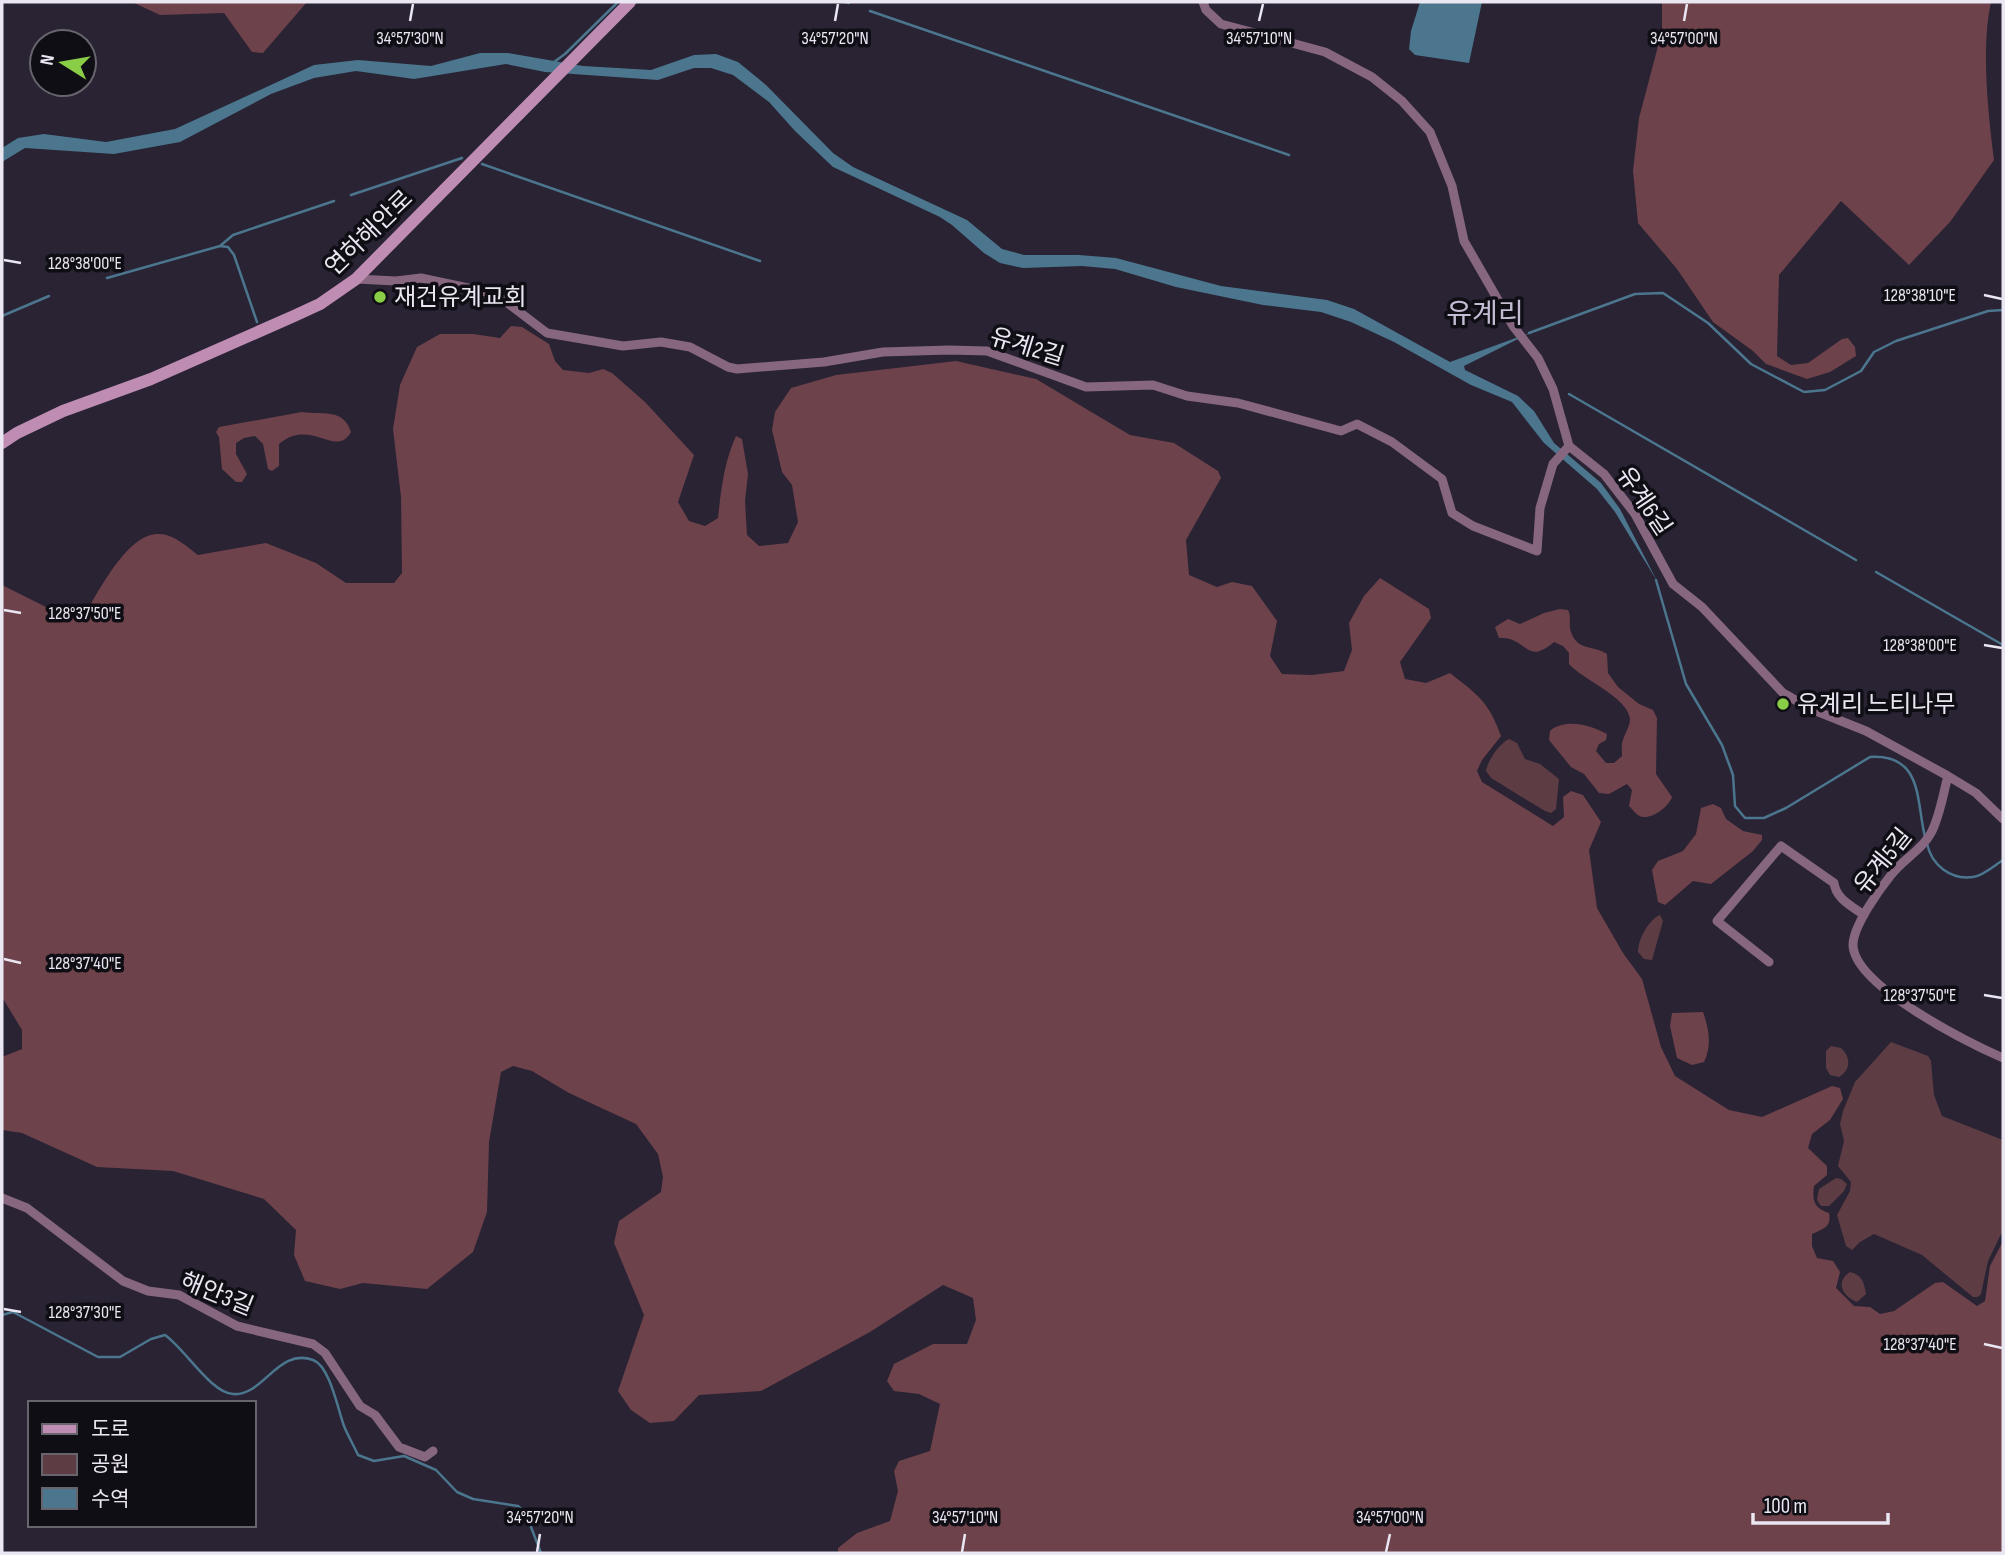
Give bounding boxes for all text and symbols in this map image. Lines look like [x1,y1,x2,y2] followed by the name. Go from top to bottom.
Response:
[28,28,98,98] north arrow
[376,28,444,49] text: 34°57'30"N
[801,28,869,49] text: 34°57'20"N
[1226,28,1292,49] text: 34°57'10"N
[1650,28,1718,49] text: 34°57'00"N
[36,53,60,67] text: N
[319,184,419,282] street label: 연하해안로
[48,253,122,274] text: 128°38'00"E
[394,283,526,312] place label: 재건유계교회
[1884,285,1956,306] text: 128°38'10"E
[372,289,388,305] marker: 재건유계교회
[1446,298,1524,331] district label: 유계리
[986,322,1068,372] street label: 유계2길
[1611,461,1677,541] street label: 유계6길
[49,603,121,624] text: 128°37'50"E
[1883,635,1957,656] text: 128°38'00"E
[1797,690,1955,719] place label: 유계리 느티나무
[1775,696,1791,712] marker: 유계리 느티나무
[1848,822,1918,900] street label: 유계5길
[48,953,122,974] text: 128°37'40"E
[1884,985,1956,1006] text: 128°37'50"E
[176,1266,258,1322] street label: 해안3길
[48,1302,122,1323] text: 128°37'30"E
[1883,1334,1957,1355] text: 128°37'40"E
[28,1401,256,1527] legend
[91,1417,130,1442] text: 도로
[91,1452,130,1477] text: 공원
[1753,1482,1888,1526] scale bar
[91,1487,130,1512] text: 수역
[1764,1494,1807,1519] text: 100 m
[506,1507,574,1528] text: 34°57'20"N
[932,1507,998,1528] text: 34°57'10"N
[1356,1507,1424,1528] text: 34°57'00"N

